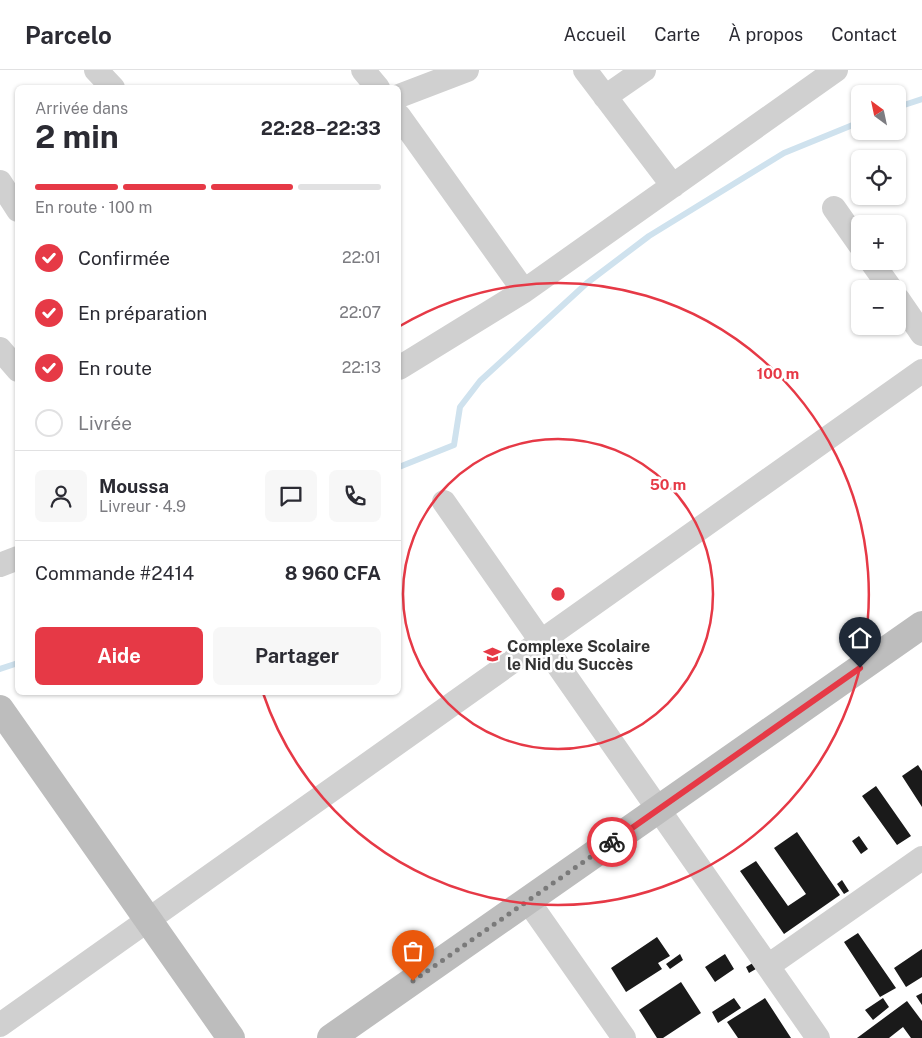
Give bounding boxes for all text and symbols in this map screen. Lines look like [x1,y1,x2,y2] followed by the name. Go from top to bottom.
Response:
[25,21,112,49] text: Parcelo
[564,24,626,45] text: Accueil
[654,24,700,45] text: Carte
[728,24,803,45] text: À propos
[831,24,897,45] text: Contact
[851,85,906,140] north arrow
[851,85,906,335] map controls
[35,99,128,118] text: Arrivée dans
[261,117,381,139] text: 22:28–22:33
[35,118,119,155] text: 2 min
[851,150,906,205] button: locate
[35,198,152,217] text: En route · 100 m
[851,215,906,270] button: +
[35,244,63,272] icon: check
[78,247,170,269] text: Confirmée
[342,248,381,267] text: 22:01
[851,280,906,335] button: −
[35,299,63,327] icon: check
[78,302,207,324] text: En préparation
[339,303,381,322] text: 22:07
[35,354,63,382] icon: check
[78,357,152,379] text: En route
[342,358,381,377] text: 22:13
[757,365,799,382] text: 100 m
[78,412,132,434] text: Livrée
[35,470,87,522] button: person
[265,470,317,522] button: chat
[329,470,381,522] button: phone
[99,475,169,497] text: Moussa
[650,476,686,493] text: 50 m
[99,497,186,516] text: Livreur · 4.9
[35,562,194,584] text: Commande #2414
[285,562,381,584] text: 8 960 CFA
[549,585,567,603] centre of rings
[839,617,881,668] pin
[846,624,874,652] icon: home
[35,627,203,685] button: Aide
[213,627,381,685] button: Partager
[507,637,650,674] place label: Complexe Scolaire le Nid du Succès
[483,645,503,665] school or university icon: Complexe Scolaire le Nid du Succès
[587,817,637,867] courier
[598,828,626,856] icon: bike
[392,930,434,981] pin
[399,937,427,965] icon: bag

